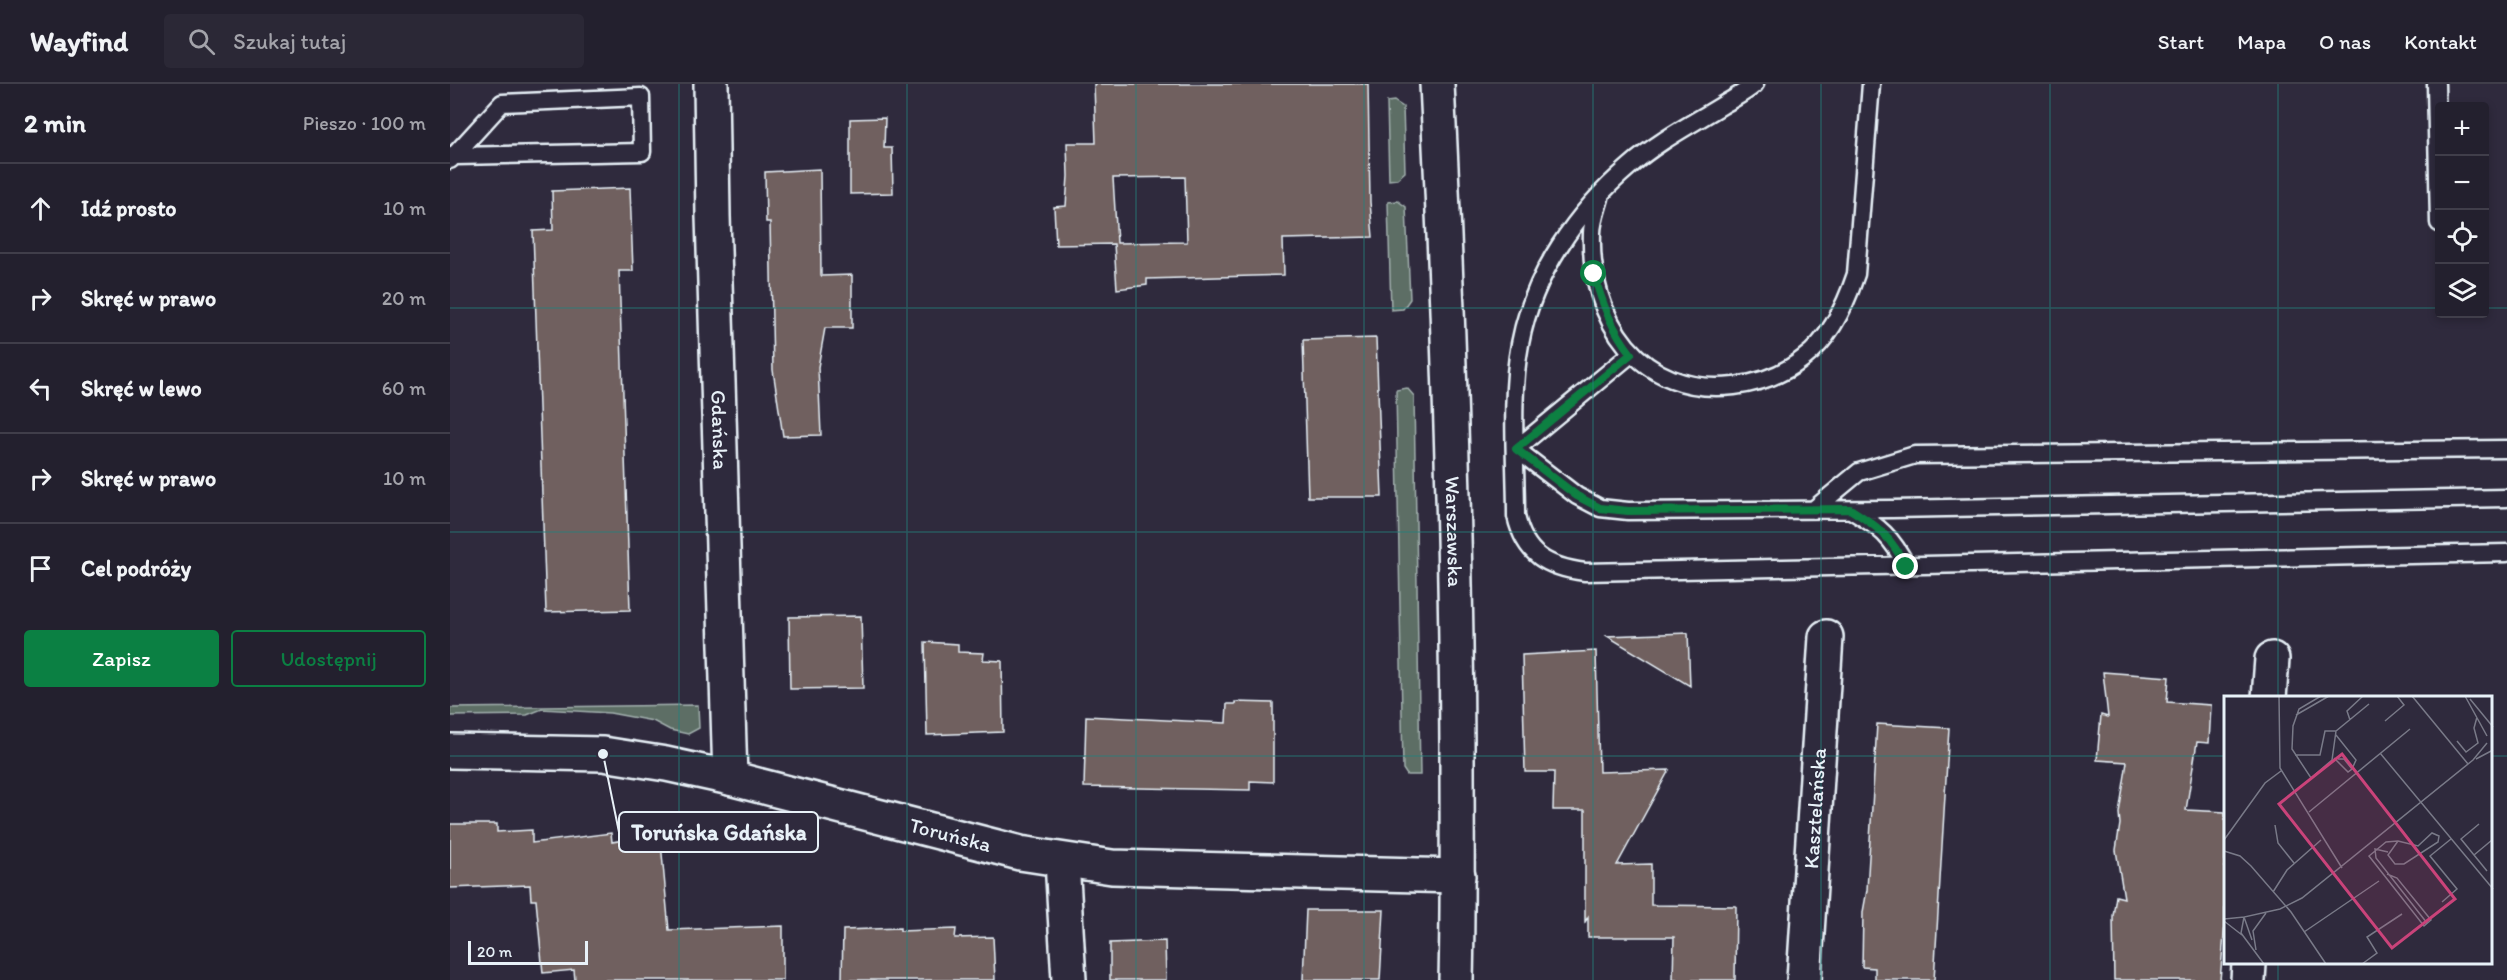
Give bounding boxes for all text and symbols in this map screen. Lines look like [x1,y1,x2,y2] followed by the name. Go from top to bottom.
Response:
[164,14,584,68] search box
[30,24,128,58] text: Wayfind
[185,25,218,58] icon: search
[233,28,346,55] text: Szukaj tutaj
[2158,29,2204,54] text: Start
[2237,29,2286,54] text: Mapa
[2319,29,2371,54] text: O nas
[2404,29,2477,54] text: Kontakt
[2435,102,2489,318] map controls
[2435,102,2489,156] button: +
[24,107,86,139] text: 2 min
[303,111,426,135] text: Pieszo · 100 m
[2435,156,2489,210] button: −
[24,192,57,225] icon: ahead
[81,195,177,222] text: Idź prosto
[383,196,426,220] text: 10 m
[2435,210,2489,264] button: locate
[1580,260,1606,286] route start
[2435,264,2489,318] button: layers
[24,282,57,315] icon: right
[81,285,216,312] text: Skręć w prawo
[382,286,426,310] text: 20 m
[24,372,57,405] icon: left
[81,375,202,402] text: Skręć w lewo
[382,376,426,400] text: 60 m
[706,390,734,470] street label: Gdańska
[24,462,57,495] icon: right
[81,465,216,492] text: Skręć w prawo
[383,466,426,490] text: 10 m
[1441,476,1468,588] street label: Warszawska
[24,552,57,585] icon: arrive
[1892,553,1918,579] route end
[81,555,191,582] text: Cel podróży
[24,630,219,687] button: Zapisz
[231,630,426,687] button: Udostępnij
[2224,696,2492,965] inset map
[1798,747,1831,870] street label: Kasztelańska
[619,812,818,852] callout: Toruńska Gdańska
[907,812,994,857] street label: Toruńska
[630,819,807,846] text: Toruńska Gdańska
[468,938,588,966] scale bar
[477,942,512,961] text: 20 m

